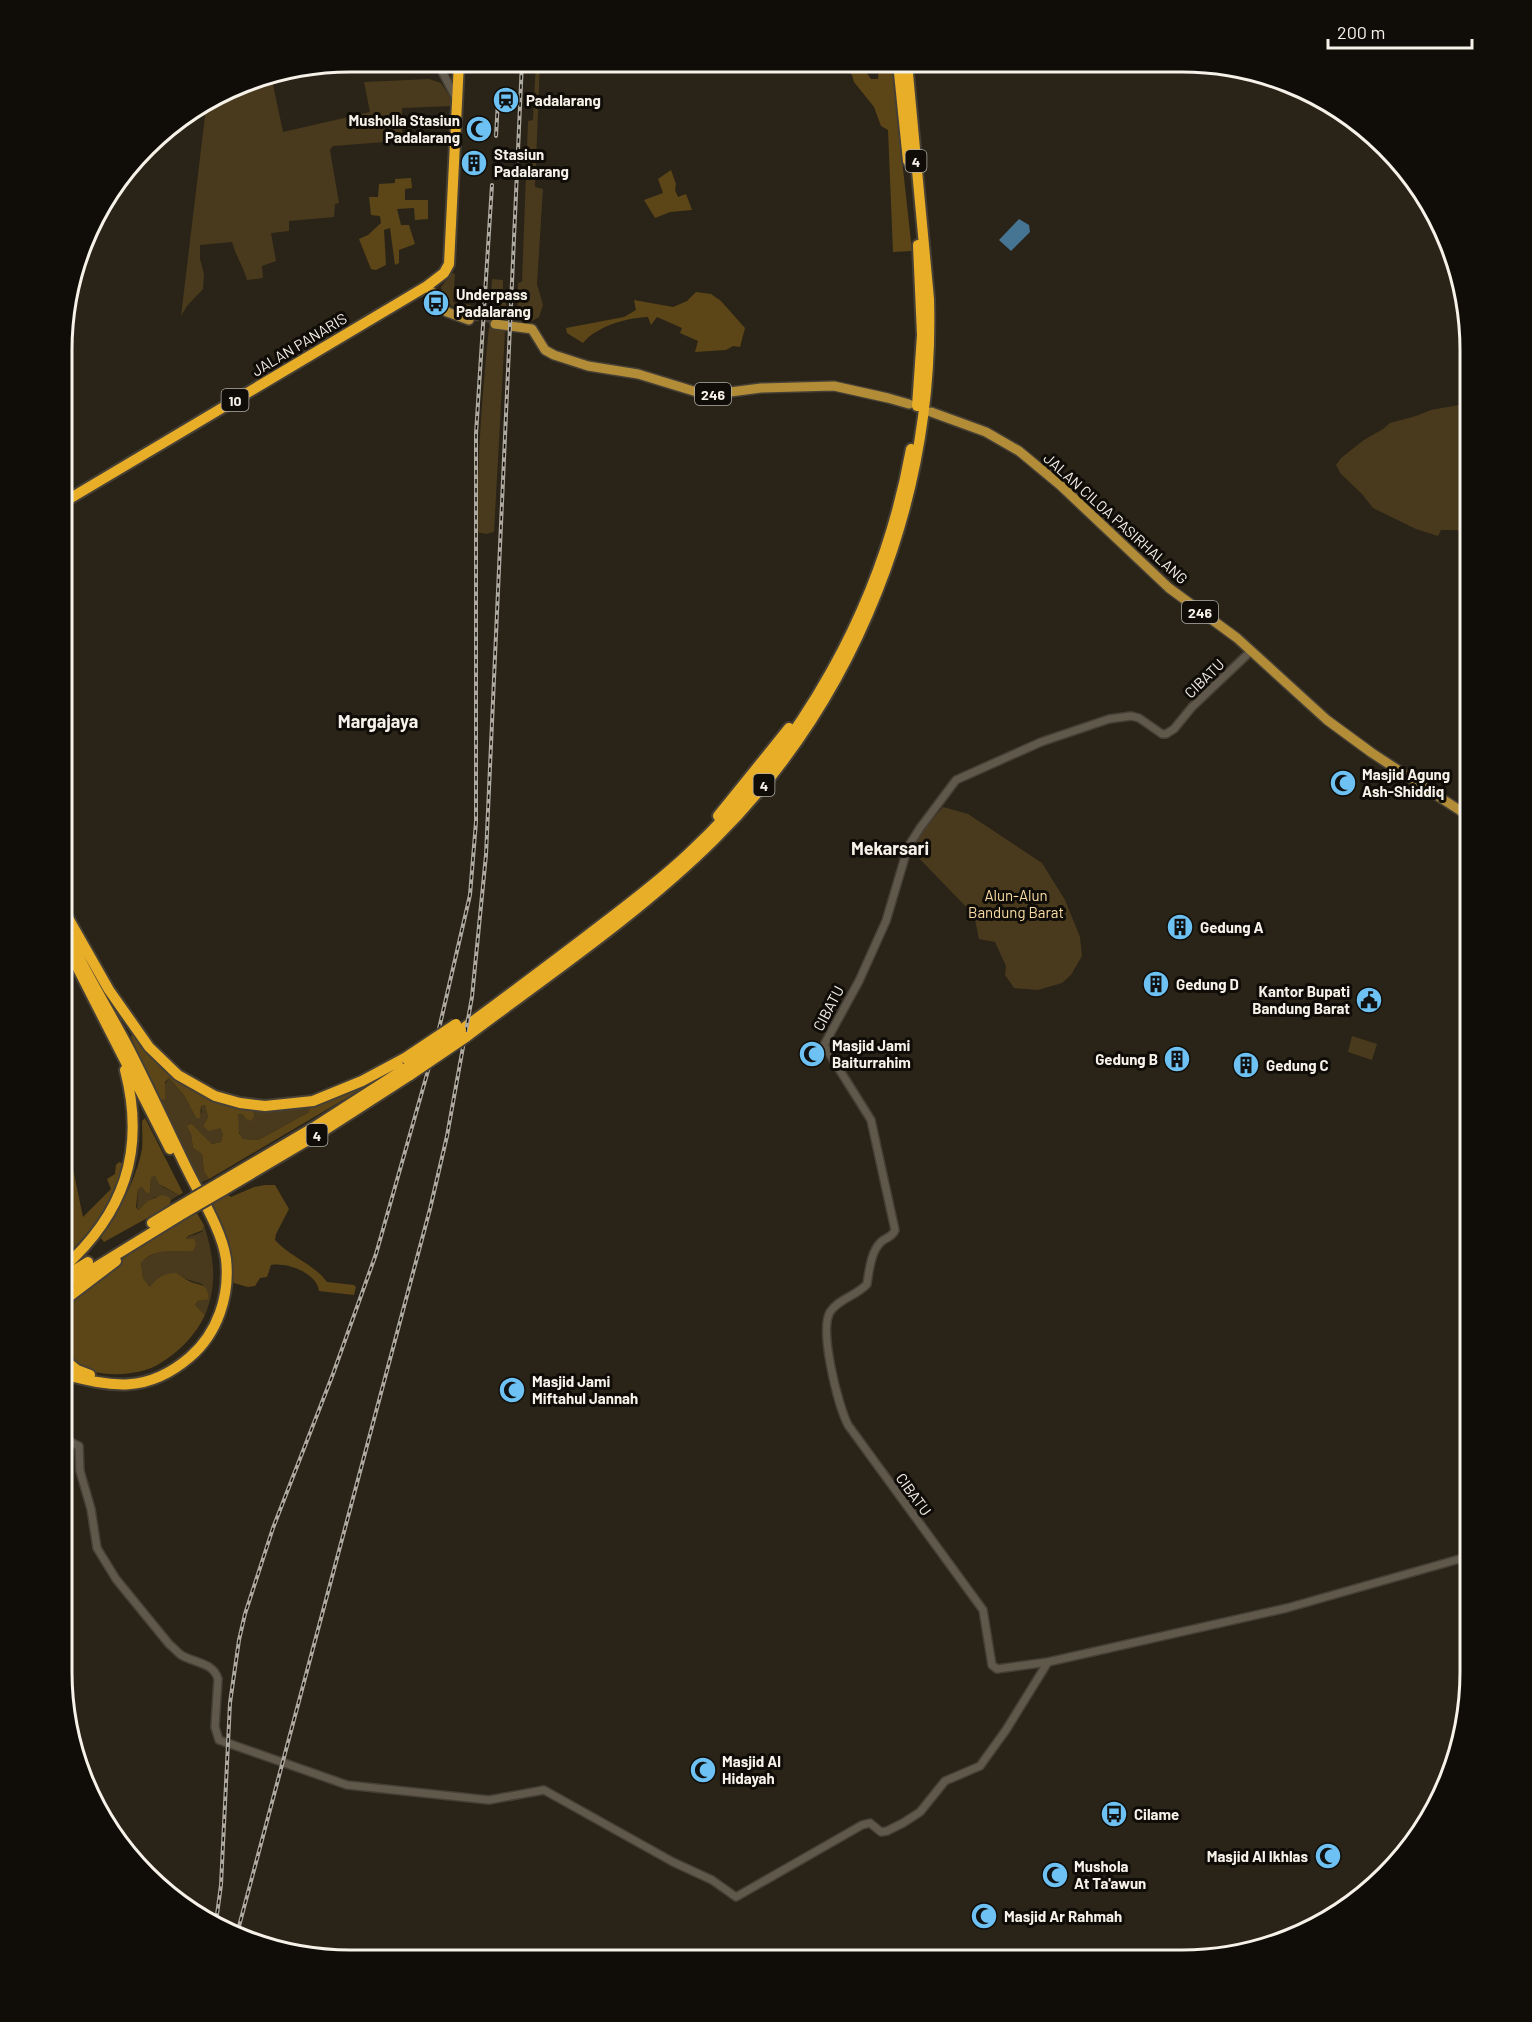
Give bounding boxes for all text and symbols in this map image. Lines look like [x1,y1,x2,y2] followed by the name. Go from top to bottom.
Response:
[1328,12,1472,50] scale bar
[1337,21,1385,43] text: 200 m
[491,85,521,115] station icon: Padalarang
[526,91,601,109] place label: Padalarang
[349,111,460,146] place label: Musholla Stasiun Padalarang
[464,114,494,144] mosque icon: Musholla Stasiun Padalarang
[494,145,569,180] place label: Stasiun Padalarang
[459,148,489,178] building icon: Stasiun Padalarang
[906,150,926,172] road number: 4
[456,285,531,320] place label: Underpass Padalarang
[421,288,451,318] bus stop icon: Underpass Padalarang
[248,309,350,379] street label: JALAN PANARIS
[695,383,731,405] road number: 246
[222,389,248,411] road number: 10
[1040,449,1192,587] street label: JALAN CILOA PASIRHALANG
[1182,601,1218,623] road number: 246
[1180,655,1228,701] street label: CIBATU
[338,710,418,732] district label: Margajaya
[1362,765,1450,800] place label: Masjid Agung Ash-Shiddiq
[1328,768,1358,798] mosque icon: Masjid Agung Ash-Shiddiq
[754,774,774,796] road number: 4
[851,837,929,859] district label: Mekarsari
[968,886,1064,921] park label: Alun-Alun Bandung Barat
[1165,912,1195,942] building icon: Gedung A
[1200,918,1264,936] place label: Gedung A
[1141,969,1171,999] building icon: Gedung D
[1176,975,1239,993] place label: Gedung D
[809,982,847,1034] street label: CIBATU
[1252,982,1350,1017] place label: Kantor Bupati Bandung Barat
[1354,985,1384,1015] public building icon: Kantor Bupati Bandung Barat
[832,1036,911,1071] place label: Masjid Jami Baiturrahim
[797,1039,827,1069] mosque icon: Masjid Jami Baiturrahim
[1162,1044,1192,1074] building icon: Gedung B
[1095,1050,1158,1068] place label: Gedung B
[1231,1050,1261,1080] building icon: Gedung C
[1266,1056,1329,1074] place label: Gedung C
[306,1124,328,1146] road number: 4
[532,1372,638,1407] place label: Masjid Jami Miftahul Jannah
[497,1375,527,1405] mosque icon: Masjid Jami Miftahul Jannah
[892,1469,936,1519] street label: CIBATU
[722,1752,781,1787] place label: Masjid Al Hidayah
[688,1755,718,1785] mosque icon: Masjid Al Hidayah
[1099,1799,1129,1829] bus stop icon: Cilame
[1134,1805,1179,1823] place label: Cilame
[1313,1841,1343,1871] mosque icon: Masjid Al Ikhlas
[1207,1847,1308,1865] place label: Masjid Al Ikhlas
[1074,1857,1146,1892] place label: Mushola At Ta'awun
[1040,1860,1070,1890] mosque icon: Mushola At Ta'awun
[969,1901,999,1931] mosque icon: Masjid Ar Rahmah
[1004,1907,1122,1925] place label: Masjid Ar Rahmah

